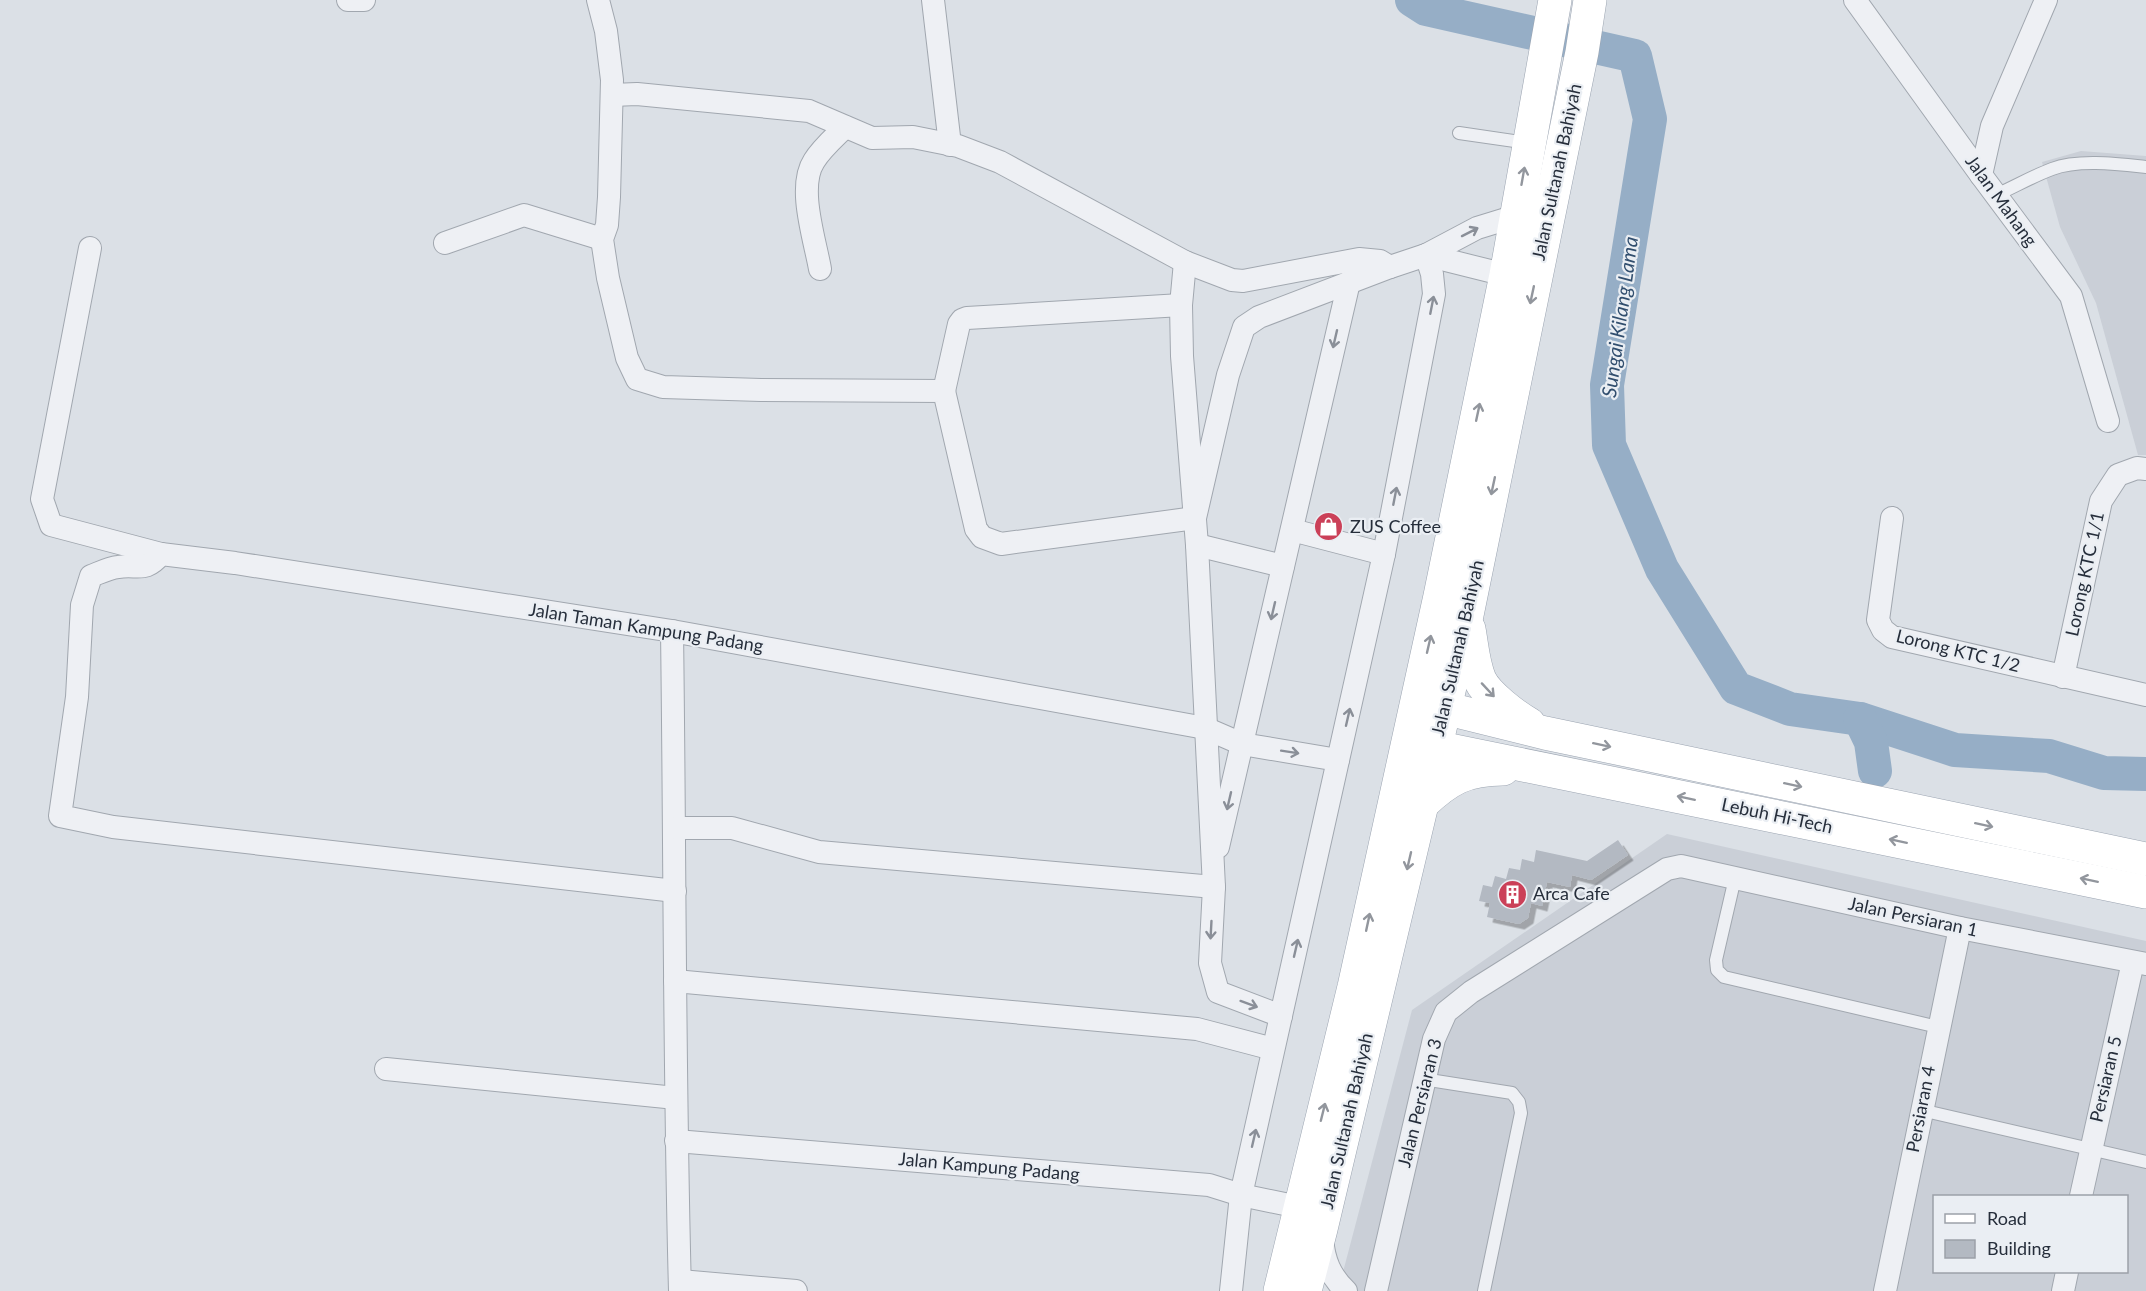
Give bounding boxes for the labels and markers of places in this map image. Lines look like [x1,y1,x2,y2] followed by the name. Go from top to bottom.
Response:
[1313,511,1345,543] shop icon: ZUS Coffee
[1350,515,1441,537] place label: ZUS Coffee
[1496,878,1528,910] building icon: Arca Cafe
[1533,882,1610,904] place label: Arca Cafe

